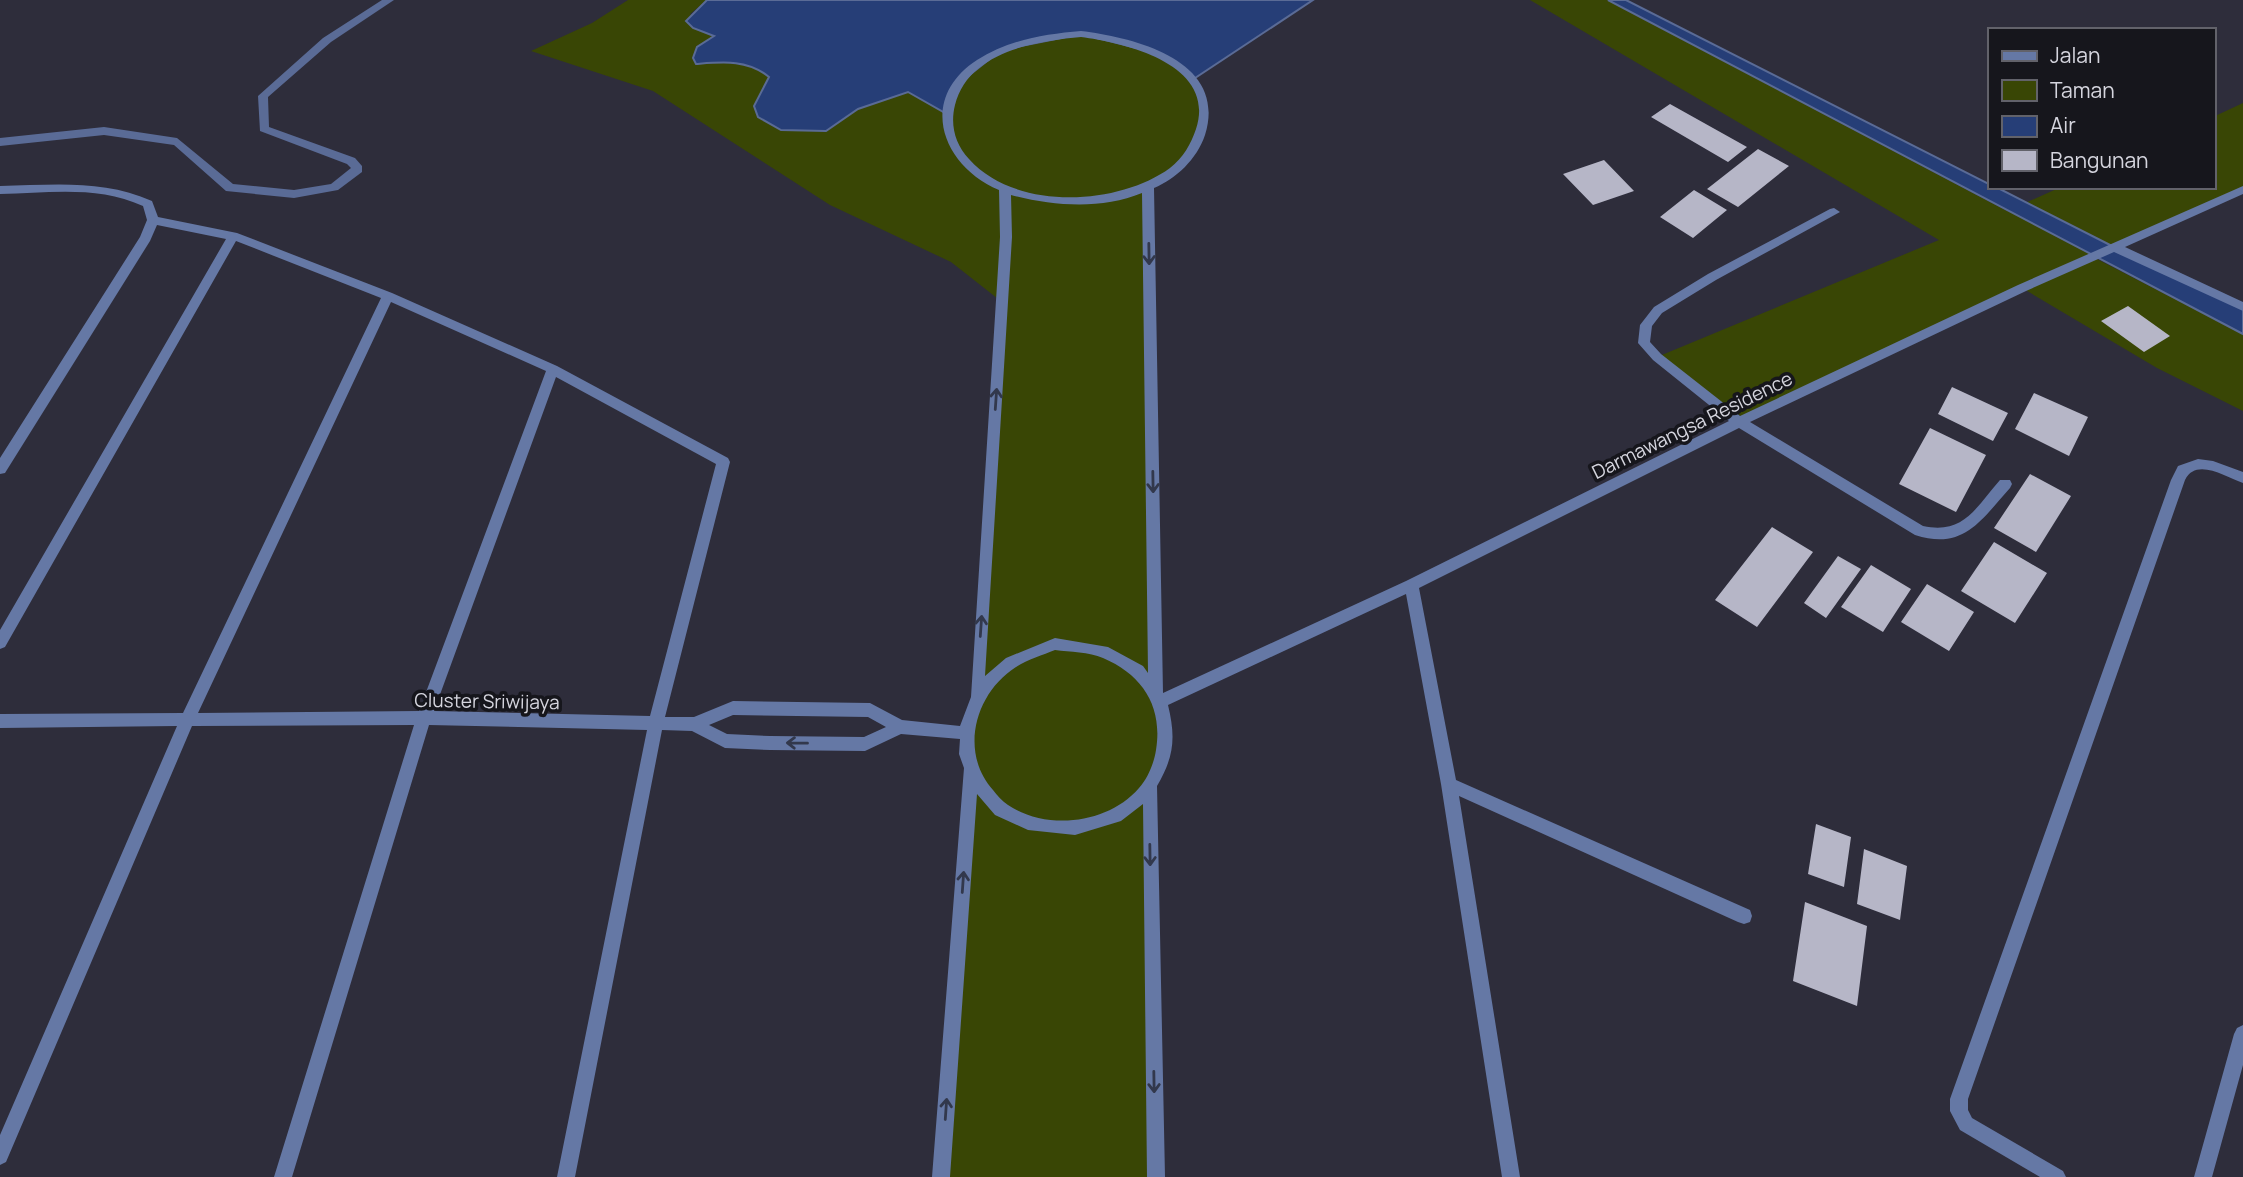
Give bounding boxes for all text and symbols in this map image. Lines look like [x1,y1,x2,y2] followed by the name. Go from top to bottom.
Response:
[1988,28,2215,189] legend
[2050,41,2100,69] text: Jalan
[2050,76,2115,104] text: Taman
[2050,111,2076,139] text: Air
[2050,146,2149,174] text: Bangunan
[1142,242,1156,265] one-way arrow
[1587,365,1797,485] street label: Darmawangsa Residence
[989,387,1002,410] one-way arrow
[1146,470,1159,493] one-way arrow
[975,615,988,637] one-way arrow
[414,687,560,715] street label: Cluster Sriwijaya
[786,736,809,750] one-way arrow
[1143,843,1157,866] one-way arrow
[957,871,970,894] one-way arrow
[1147,1071,1161,1094] one-way arrow
[940,1098,953,1121] one-way arrow

